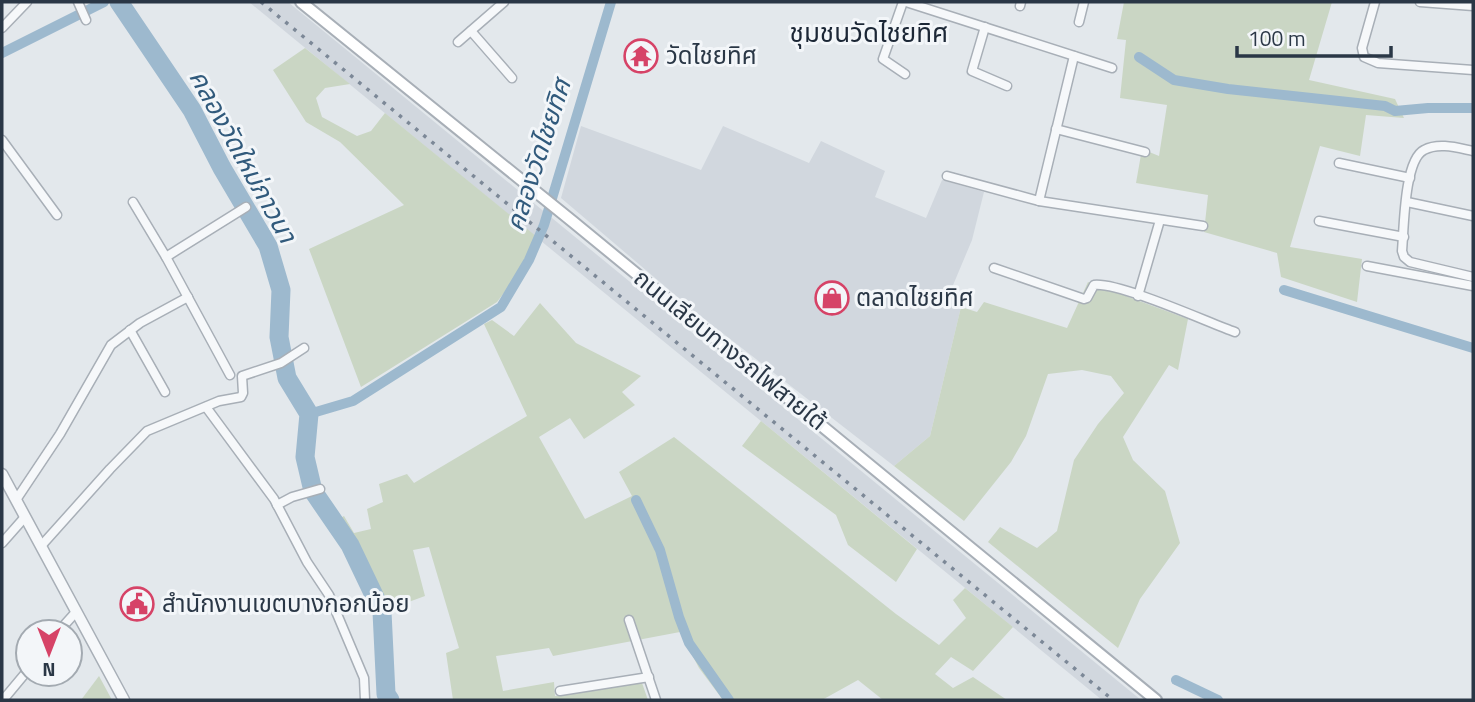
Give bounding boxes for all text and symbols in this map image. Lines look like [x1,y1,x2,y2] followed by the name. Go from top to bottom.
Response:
[790,13,948,52] district label: ชุมชนวัดไชยทิศ
[1237,14,1391,58] scale bar
[1248,22,1305,54] text: 100 m
[622,37,660,75] temple icon: วัดไชยทิศ
[666,37,757,73] place label: วัดไชยทิศ
[180,62,308,251] water label: คลองวัดใหม่ภาวนา
[495,71,581,236] water label: คลองวัดไชยทิศ
[626,260,835,439] street label: ถนนเลียบทางรถไฟสายใต้
[813,279,851,317] shop icon: ตลาดไชยทิศ
[856,279,974,315] place label: ตลาดไชยทิศ
[118,585,156,623] public building icon: สำนักงานเขตบางกอกน้อย
[162,585,410,621] place label: สำนักงานเขตบางกอกน้อย
[14,618,84,688] north arrow
[42,656,56,685] text: N

